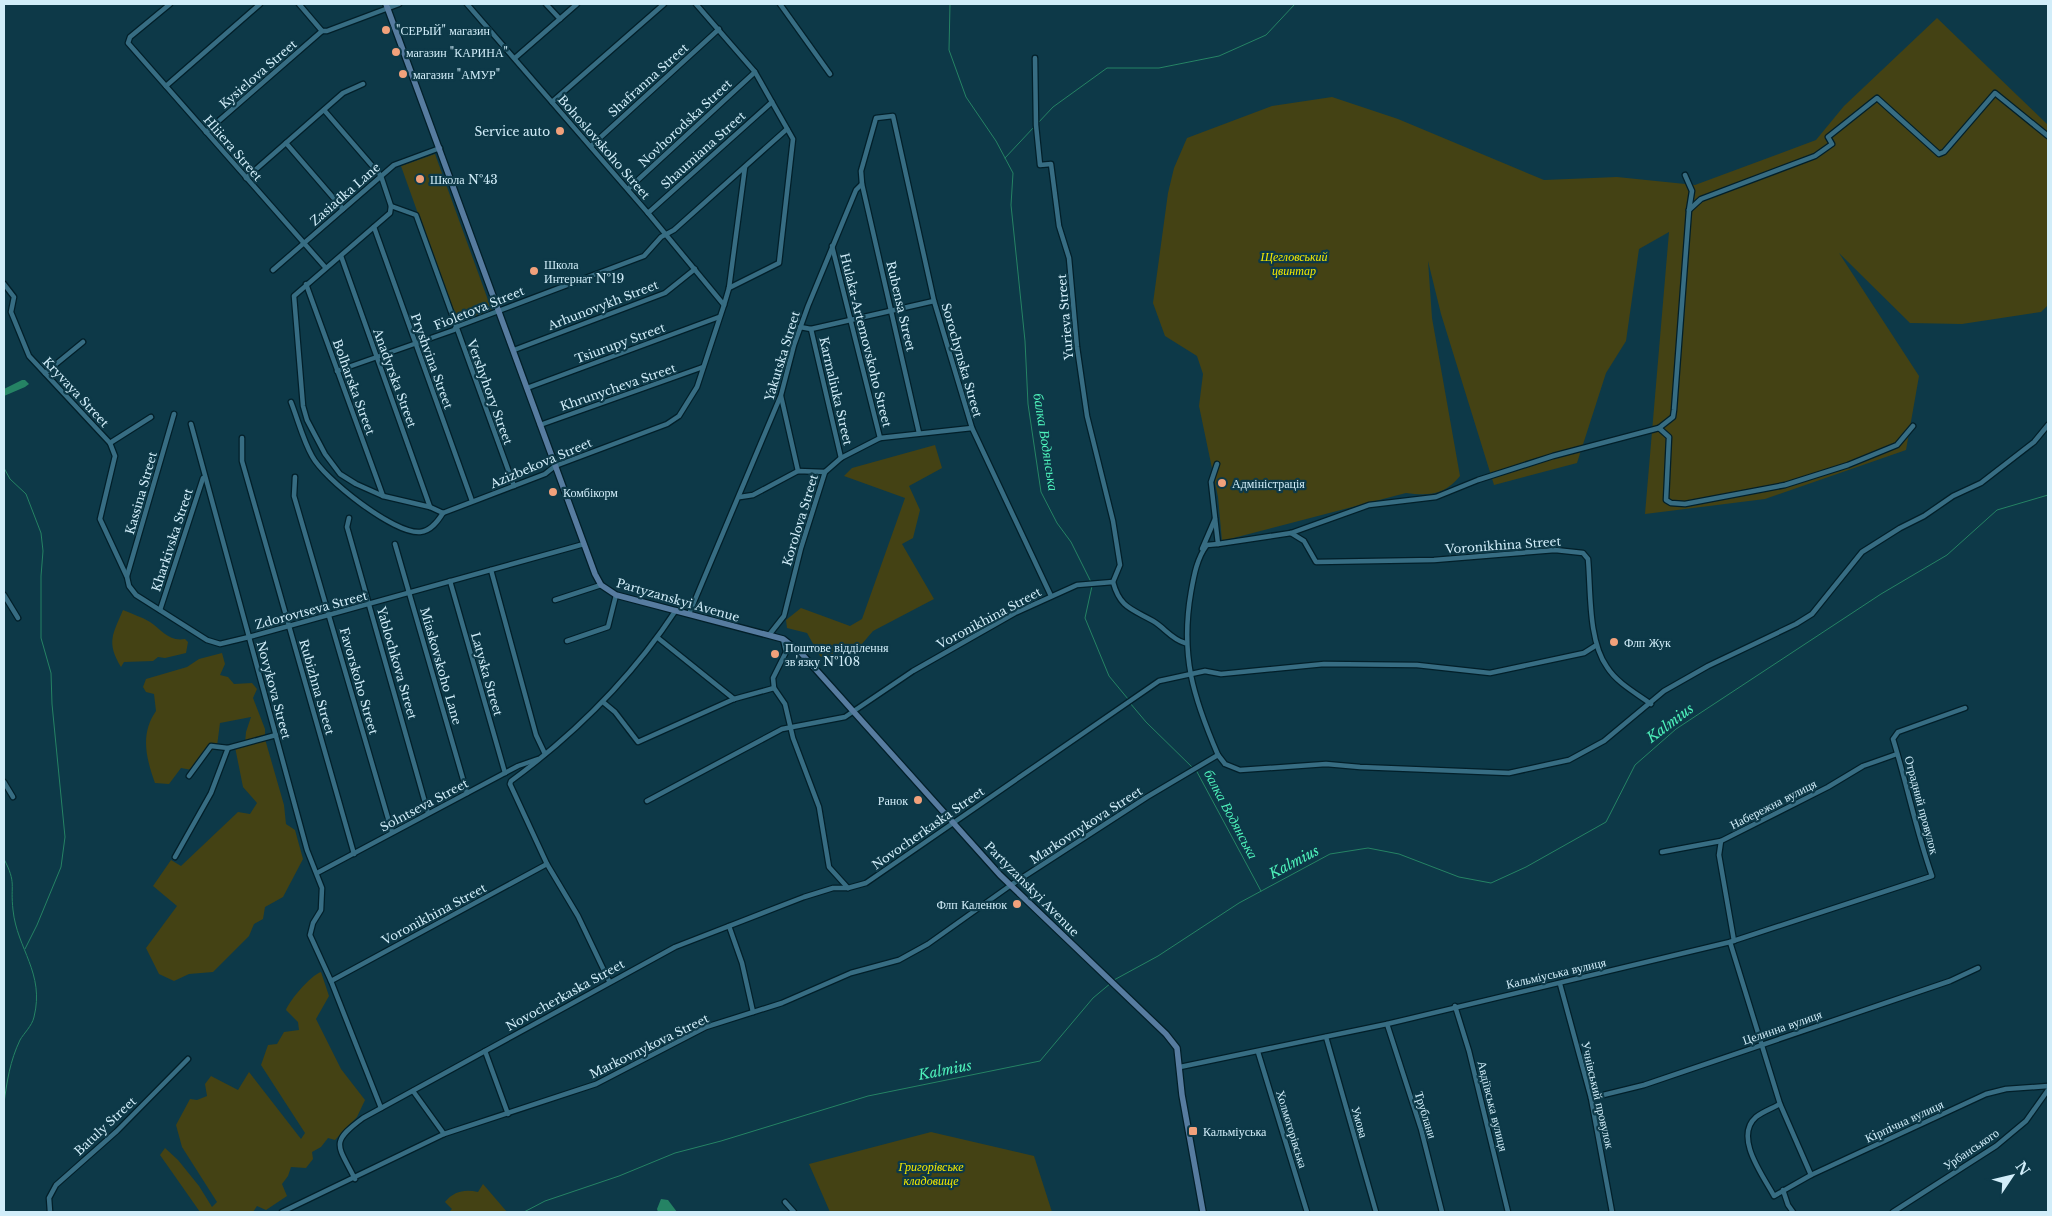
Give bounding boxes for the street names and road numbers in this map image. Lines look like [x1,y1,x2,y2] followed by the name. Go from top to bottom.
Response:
[216,36,300,111] street label: Kysielova Street
[605,40,691,120] street label: Shafranna Street
[635,76,735,170] street label: Novhorodska Street
[555,92,654,203] street label: Bohoslovskoho Street
[658,108,749,192] street label: Shaumiana Street
[200,112,266,184] street label: Hliiera Street
[307,159,383,229] street label: Zasiadka Lane
[837,251,895,429] street label: Hulaka-Artemovskoho Street
[883,259,919,353] street label: Rubensa Street
[1054,273,1076,361] street label: Yurieva Street
[545,277,661,333] street label: Arhunovykh Street
[432,283,527,333] street label: Fioletova Street
[938,301,986,419] street label: Sorochynska Street
[761,309,803,404] street label: Yakutska Street
[408,311,456,411] street label: Pryshvina Street
[573,320,667,366] street label: Tsiurupy Street
[370,325,420,430] street label: Anadyrska Street
[816,335,856,447] street label: Karmaliuka Street
[464,336,516,447] street label: Vershyhory Street
[330,337,378,437] street label: Bolharska Street
[40,354,112,430] street label: Kryvaya Street
[558,360,678,414] street label: Khrunycheva Street
[487,435,595,492] street label: Azizbekova Street
[122,449,160,536] street label: Kassina Street
[779,472,821,568] street label: Korolova Street
[148,486,196,593] street label: Kharkivska Street
[1444,533,1562,557] street label: Voronikhina Street
[615,575,741,625] street label: Partyzanskyi Avenue
[933,584,1044,652] street label: Voronikhina Street
[253,588,369,632] street label: Zdorovtseva Street
[373,604,420,721] street label: Yablochkova Street
[417,606,465,727] street label: Miaskovskoho Lane
[337,626,382,737] street label: Favorskoho Street
[468,630,506,718] street label: Latyska Street
[296,637,338,737] street label: Rubizhna Street
[254,639,294,741] street label: Novykova Street
[1902,754,1942,856] street label: Отрадний провулок
[377,775,471,835] street label: Solntseva Street
[1727,775,1819,832] street label: Набережна вулиця
[869,783,987,872] street label: Novocherkaska Street
[1027,783,1145,867] street label: Markovnykova Street
[982,839,1082,939] street label: Partyzanskyi Avenue
[378,880,489,948] street label: Voronikhina Street
[1505,954,1608,992] street label: Кальміуська вулиця
[503,956,627,1034] street label: Novocherkaska Street
[1740,1006,1824,1048] street label: Целинна вулиця
[587,1010,711,1081] street label: Markovnykova Street
[1578,1040,1618,1150] street label: Учнівський провулок
[1475,1059,1512,1153] street label: Авдіївська вулиця
[1273,1088,1311,1170] street label: Холмогорівська
[1412,1090,1440,1141] street label: Трублани
[71,1093,139,1158] street label: Batuly Street
[1862,1096,1946,1146] street label: Кiрпiчна вулиця
[1348,1105,1372,1140] street label: Умова
[1940,1125,2002,1173] street label: Урбанського

